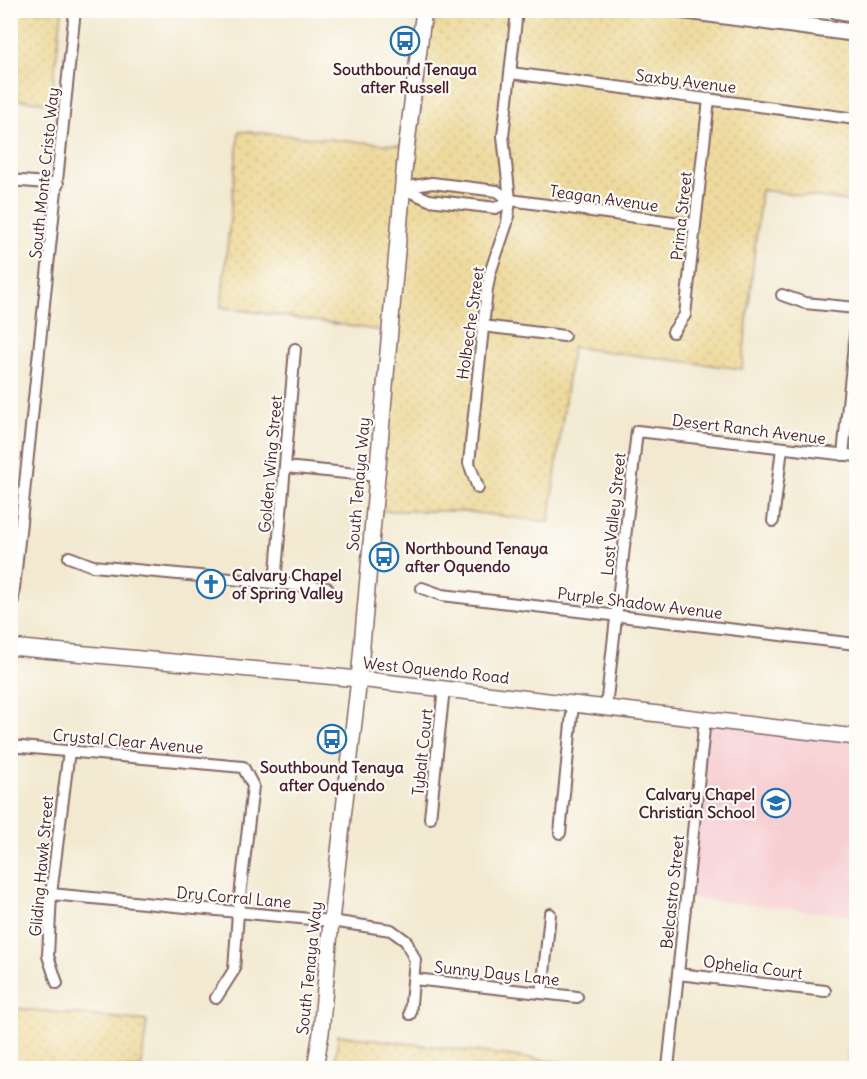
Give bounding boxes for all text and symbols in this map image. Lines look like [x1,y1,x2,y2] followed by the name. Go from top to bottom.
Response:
[389,25,421,57] bus stop icon: Southbound Tenaya after Russell
[333,59,477,97] place label: Southbound Tenaya after Russell
[635,65,737,97] street label: Saxby Avenue
[25,86,63,260] street label: South Monte Cristo Way
[666,170,696,262] street label: Prima Street
[548,180,660,216] street label: Teagan Avenue
[452,265,488,381] street label: Holbeche Street
[254,394,286,534] street label: Golden Wing Street
[671,410,827,448] street label: Desert Ranch Avenue
[342,416,374,552] street label: South Tenaya Way
[597,451,629,577] street label: Lost Valley Street
[405,538,548,577] place label: Northbound Tenaya after Oquendo
[368,541,400,573] bus stop icon: Northbound Tenaya after Oquendo
[232,565,343,604] place label: Calvary Chapel of Spring Valley
[195,568,227,600] church icon: Calvary Chapel of Spring Valley
[556,583,724,623] street label: Purple Shadow Avenue
[362,652,510,688] street label: West Oquendo Road
[407,707,437,797] street label: Tybalt Court
[316,723,348,755] bus stop icon: Southbound Tenaya after Oquendo
[52,724,204,758] street label: Crystal Clear Avenue
[260,757,404,796] place label: Southbound Tenaya after Oquendo
[639,784,755,822] place label: Calvary Chapel Christian School
[760,787,792,819] school or university icon: Calvary Chapel Christian School
[25,794,57,937] street label: Gliding Hawk Street
[656,833,688,950] street label: Belcastro Street
[176,882,292,912] street label: Dry Corral Lane
[292,900,326,1036] street label: South Tenaya Way
[702,951,804,983] street label: Ophelia Court
[433,956,561,990] street label: Sunny Days Lane

